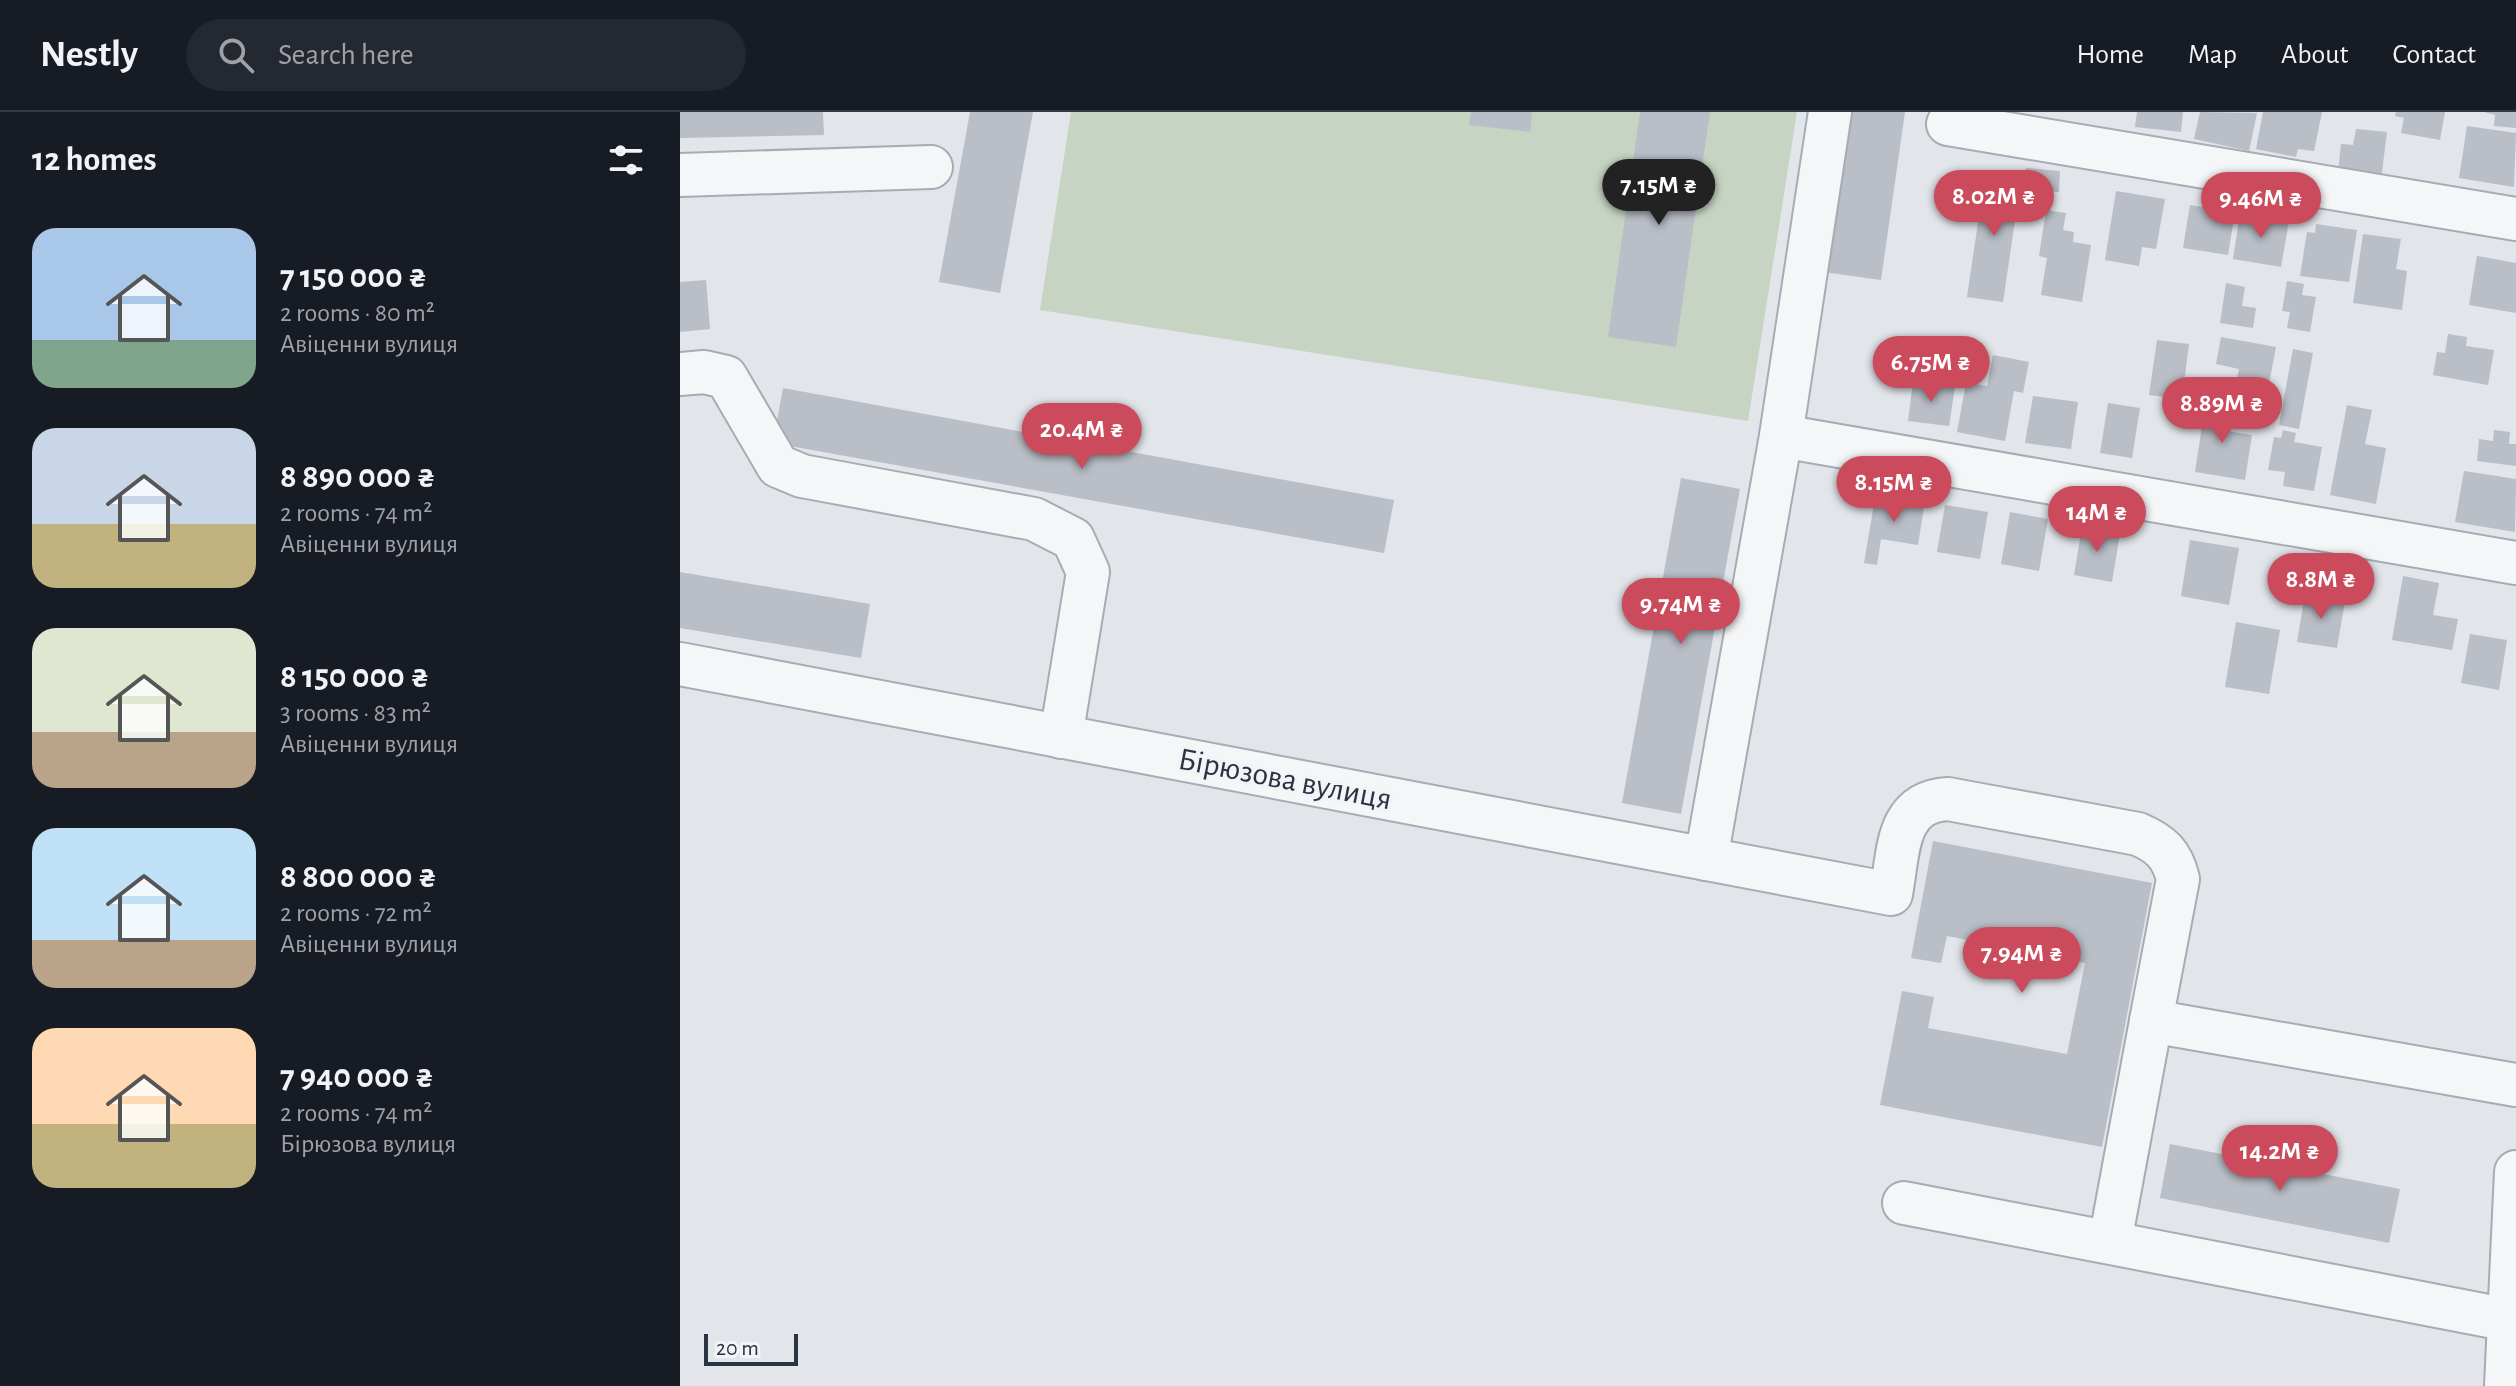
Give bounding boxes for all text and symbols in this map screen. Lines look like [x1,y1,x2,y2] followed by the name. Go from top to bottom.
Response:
[186,19,746,91] search box
[214,33,258,77] icon: search
[40,36,138,74] text: Nestly
[278,40,414,70] text: Search here
[2077,41,2144,69] text: Home
[2188,41,2237,69] text: Map
[2281,41,2349,69] text: About
[2393,41,2476,69] text: Contact
[604,138,648,182] icon: filters
[32,143,157,177] text: 12 homes
[1585,159,1733,227] pin: 7.15M ₴
[1920,170,2068,238] pin: 8.02M ₴
[1620,172,1698,198] text: 7.15M ₴
[2187,172,2335,240] pin: 9.46M ₴
[1952,183,2036,209] text: 8.02M ₴
[2219,185,2303,211] text: 9.46M ₴
[96,260,192,356] icon: home
[280,260,428,294] text: 7 150 000 ₴
[280,300,435,326] text: 2 rooms · 80 m²
[280,331,458,357] text: Авіценни вулиця
[1857,336,2005,404] pin: 6.75M ₴
[1891,349,1971,375] text: 6.75M ₴
[2148,377,2296,445] pin: 8.89M ₴
[2180,390,2264,416] text: 8.89M ₴
[1008,403,1156,471] pin: 20.4M ₴
[1040,416,1124,442] text: 20.4M ₴
[1820,456,1968,524] pin: 8.15M ₴
[96,460,192,556] icon: home
[280,460,436,494] text: 8 890 000 ₴
[1854,469,1934,495] text: 8.15M ₴
[2041,486,2153,554] pin: 14M ₴
[2066,499,2128,525] text: 14M ₴
[280,500,432,526] text: 2 rooms · 74 m²
[280,531,458,557] text: Авіценни вулиця
[2256,553,2386,621] pin: 8.8M ₴
[2285,566,2357,592] text: 8.8M ₴
[1607,578,1755,646] pin: 9.74M ₴
[1640,591,1722,617] text: 9.74M ₴
[96,660,192,756] icon: home
[280,660,430,694] text: 8 150 000 ₴
[280,700,431,726] text: 3 rooms · 83 m²
[280,731,458,757] text: Авіценни вулиця
[1176,743,1394,815] street label: Бірюзова вулиця
[96,860,192,956] icon: home
[280,860,437,894] text: 8 800 000 ₴
[280,900,432,926] text: 2 rooms · 72 m²
[1948,927,2096,995] pin: 7.94M ₴
[280,931,458,957] text: Авіценни вулиця
[1981,940,2063,966] text: 7.94M ₴
[96,1060,192,1156] icon: home
[280,1060,434,1094] text: 7 940 000 ₴
[280,1100,432,1126] text: 2 rooms · 74 m²
[2206,1125,2354,1193] pin: 14.2M ₴
[280,1131,456,1157] text: Бірюзова вулиця
[2240,1138,2320,1164] text: 14.2M ₴
[704,1330,798,1366] scale bar
[716,1337,759,1359] text: 20 m

